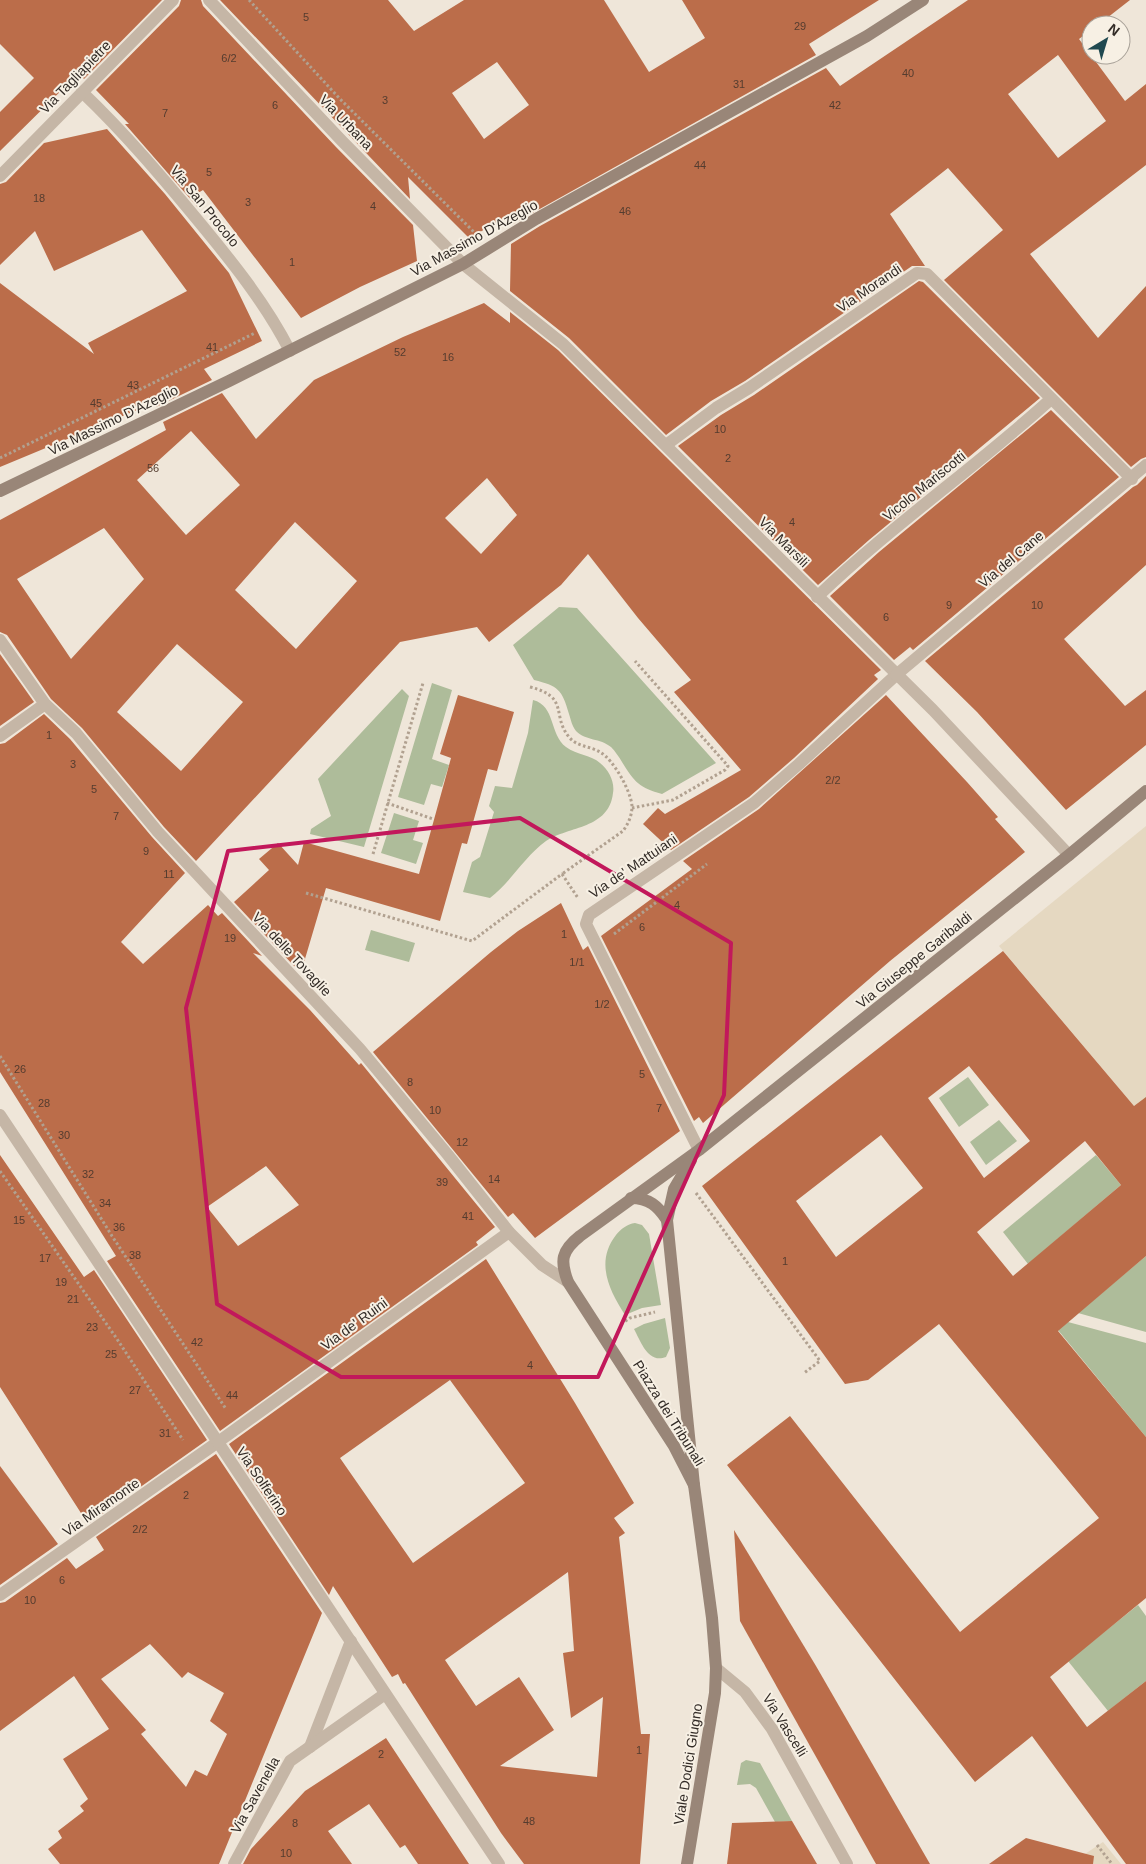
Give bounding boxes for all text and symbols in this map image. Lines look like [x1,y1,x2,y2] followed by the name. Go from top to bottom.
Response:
[303,11,309,23] house number: 5
[1081,15,1131,65] north arrow
[794,20,806,32] house number: 29
[1105,20,1123,39] text: N
[36,37,114,117] street label: Via Tagliapietre
[221,52,237,64] house number: 6/2
[902,67,914,79] house number: 40
[733,78,745,90] house number: 31
[316,91,376,153] street label: Via Urbana
[382,94,388,106] house number: 3
[272,99,278,111] house number: 6
[829,99,841,111] house number: 42
[162,107,168,119] house number: 7
[694,159,706,171] house number: 44
[167,162,243,250] street label: Via San Procolo
[206,166,212,178] house number: 5
[33,192,45,204] house number: 18
[245,196,251,208] house number: 3
[408,196,540,280] street label: Via Massimo D'Azeglio
[370,200,376,212] house number: 4
[619,205,631,217] house number: 46
[289,256,295,268] house number: 1
[834,261,904,315] street label: Via Morandi
[206,341,218,353] house number: 41
[394,346,406,358] house number: 52
[442,351,454,363] house number: 16
[127,379,139,391] house number: 43
[45,381,181,458] street label: Via Massimo D'Azeglio
[90,397,102,409] house number: 45
[714,423,726,435] house number: 10
[879,448,969,524] street label: Vicolo Mariscotti
[725,452,731,464] house number: 2
[147,462,159,474] house number: 56
[756,514,812,570] street label: Via Marsili
[789,516,795,528] house number: 4
[975,527,1047,591] street label: Via del Cane
[946,599,952,611] house number: 9
[1031,599,1043,611] house number: 10
[883,611,889,623] house number: 6
[46,729,52,741] house number: 1
[70,758,76,770] house number: 3
[825,774,841,786] house number: 2/2
[91,783,97,795] house number: 5
[113,810,119,822] house number: 7
[586,831,680,901] street label: Via de' Mattuiani
[143,845,149,857] house number: 9
[163,868,175,880] house number: 11
[674,899,680,911] house number: 4
[249,909,335,999] street label: Via delle Tovaglie
[853,909,975,1011] street label: Via Giuseppe Garibaldi
[639,921,645,933] house number: 6
[561,928,567,940] house number: 1
[224,932,236,944] house number: 19
[569,956,585,968] house number: 1/1
[594,998,610,1010] house number: 1/2
[14,1063,26,1075] house number: 26
[639,1068,645,1080] house number: 5
[407,1076,413,1088] house number: 8
[38,1097,50,1109] house number: 28
[656,1102,662,1114] house number: 7
[429,1104,441,1116] house number: 10
[58,1129,70,1141] house number: 30
[456,1136,468,1148] house number: 12
[82,1168,94,1180] house number: 32
[488,1173,500,1185] house number: 14
[436,1176,448,1188] house number: 39
[99,1197,111,1209] house number: 34
[462,1210,474,1222] house number: 41
[13,1214,25,1226] house number: 15
[113,1221,125,1233] house number: 36
[129,1249,141,1261] house number: 38
[39,1252,51,1264] house number: 17
[782,1255,788,1267] house number: 1
[55,1276,67,1288] house number: 19
[67,1293,79,1305] house number: 21
[318,1295,390,1353] street label: Via de' Ruini
[86,1321,98,1333] house number: 23
[191,1336,203,1348] house number: 42
[105,1348,117,1360] house number: 25
[630,1357,708,1469] street label: Piazza dei Tribunali
[527,1359,533,1371] house number: 4
[129,1384,141,1396] house number: 27
[226,1389,238,1401] house number: 44
[159,1427,171,1439] house number: 31
[233,1444,291,1518] street label: Via Solferino
[60,1475,143,1539] street label: Via Miramonte
[183,1489,189,1501] house number: 2
[132,1523,148,1535] house number: 2/2
[59,1574,65,1586] house number: 6
[24,1594,36,1606] house number: 10
[759,1691,811,1759] street label: Via Vascelli
[670,1702,706,1826] street label: Viale Dodici Giugno
[636,1744,642,1756] house number: 1
[378,1748,384,1760] house number: 2
[227,1754,283,1836] street label: Via Savenella
[523,1815,535,1827] house number: 48
[292,1817,298,1829] house number: 8
[280,1847,292,1859] house number: 10

